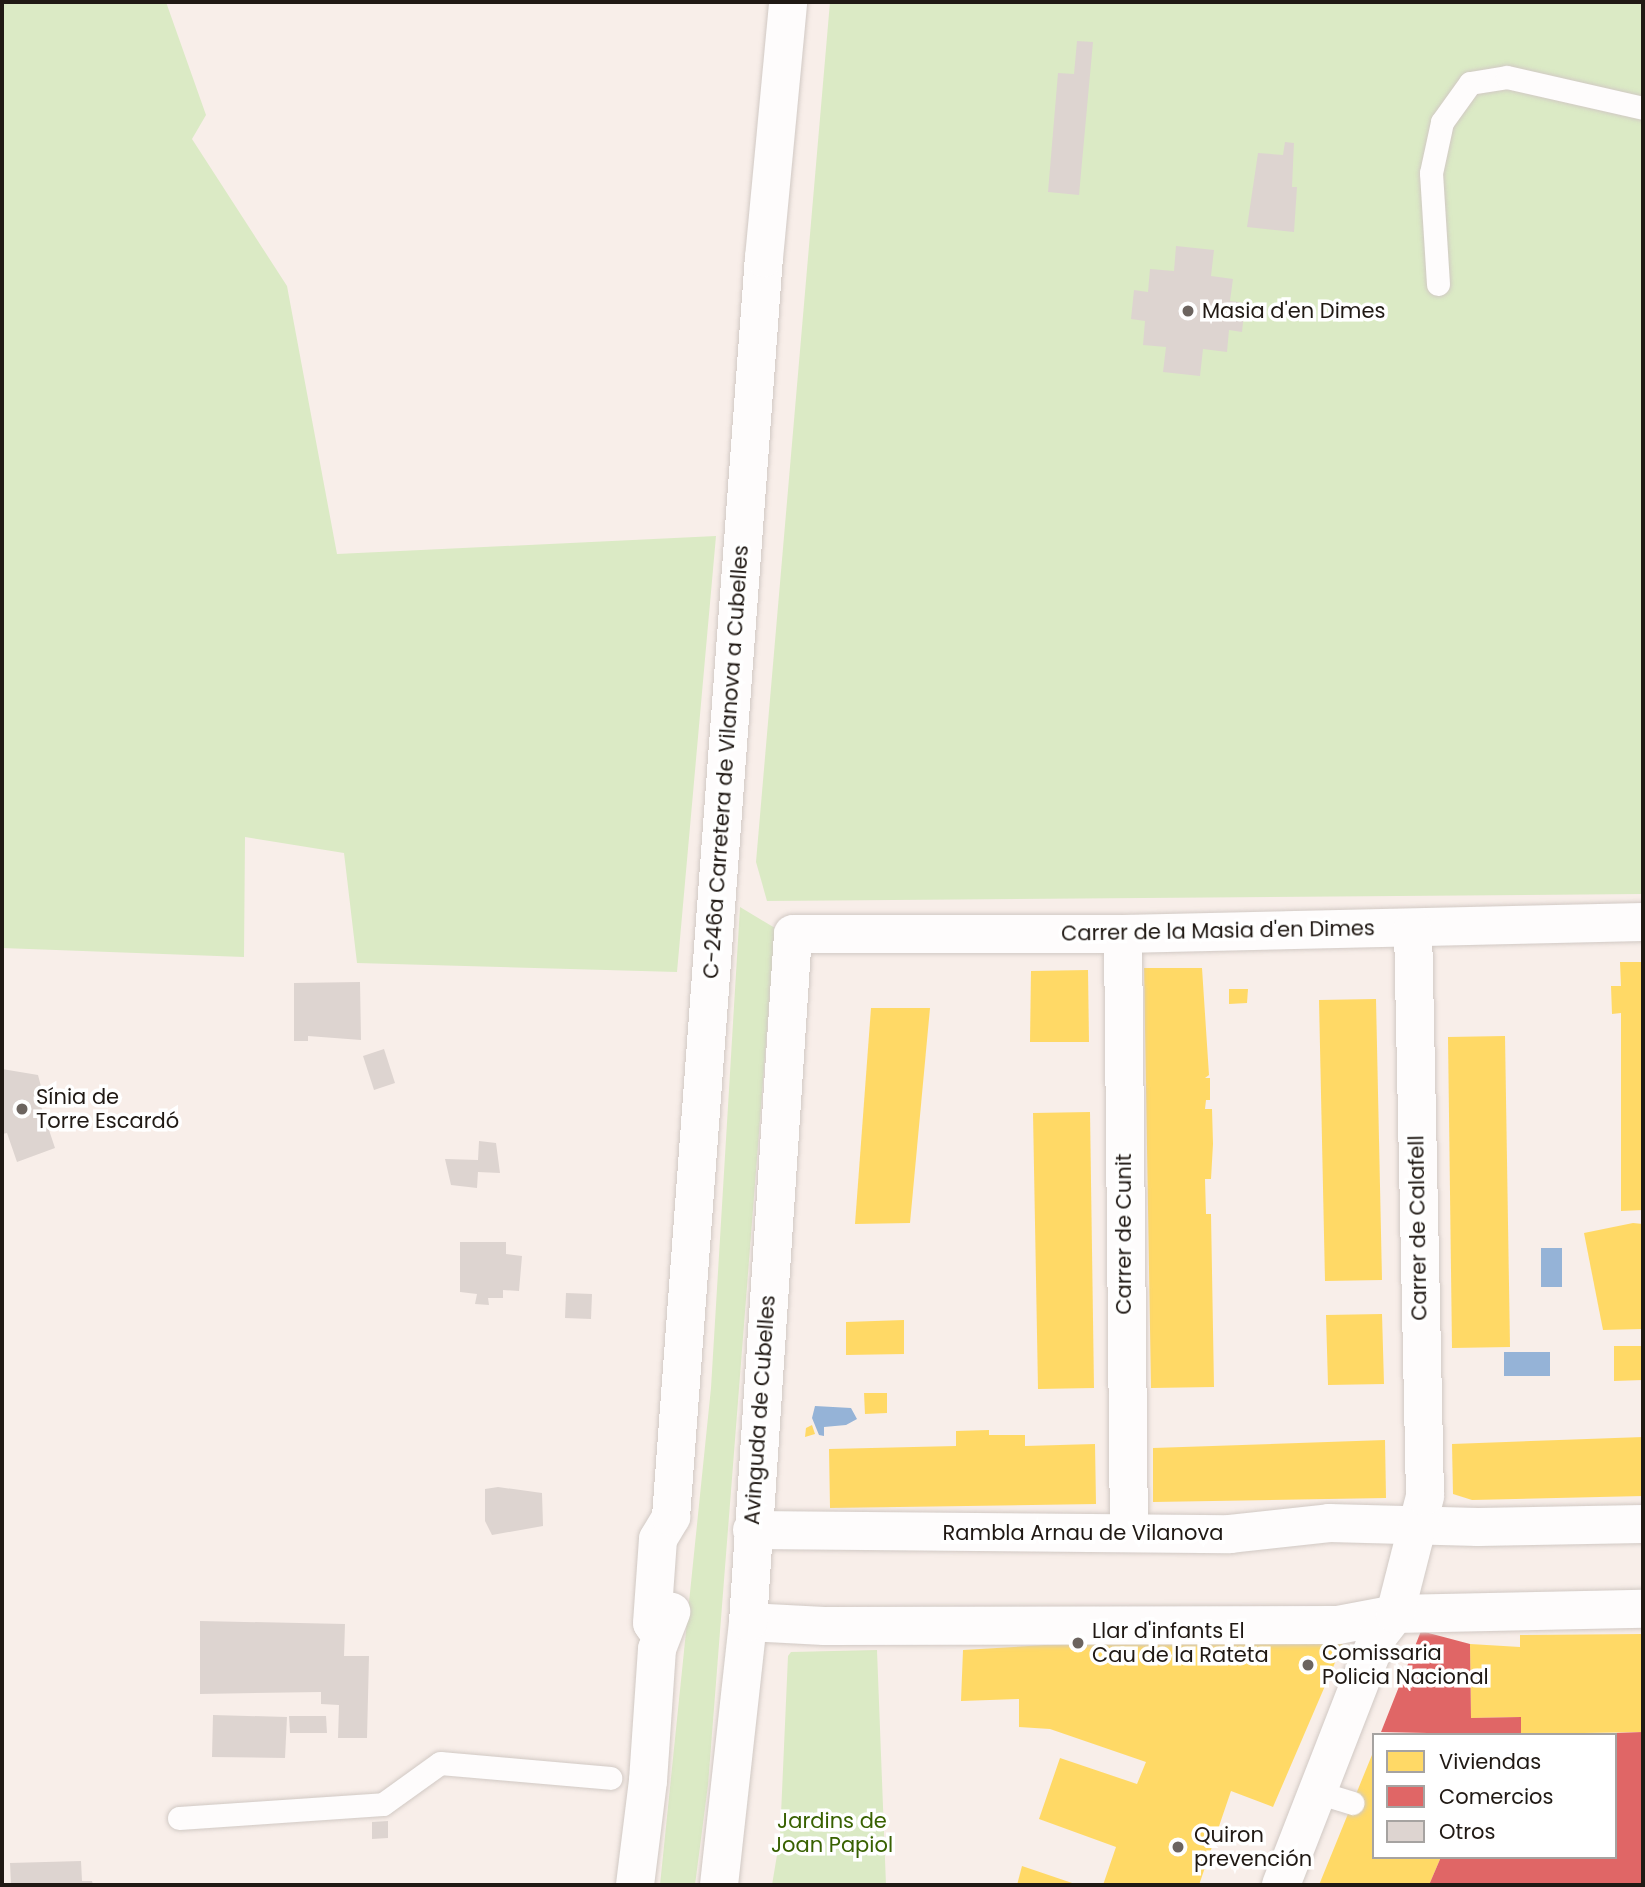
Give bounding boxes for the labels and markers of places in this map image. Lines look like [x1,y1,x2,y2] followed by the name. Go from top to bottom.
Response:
[1202,298,1385,324] place label: Masia d'en Dimes
[1180,303,1196,319] marker: Masia d'en Dimes
[36,1084,179,1134] place label: Sínia de Torre Escardó
[14,1101,30,1117] marker: Sínia de Torre Escardó
[1092,1618,1269,1668] place label: Llar d'infants El Cau de la Rateta
[1070,1635,1086,1651] marker: Llar d'infants El Cau de la Rateta
[1322,1640,1489,1690] place label: Comissaria Policia Nacional
[1300,1657,1316,1673] marker: Comissaria Policia Nacional
[1194,1822,1312,1872] place label: Quiron prevención
[1168,1837,1188,1857] marker: Quiron prevención

